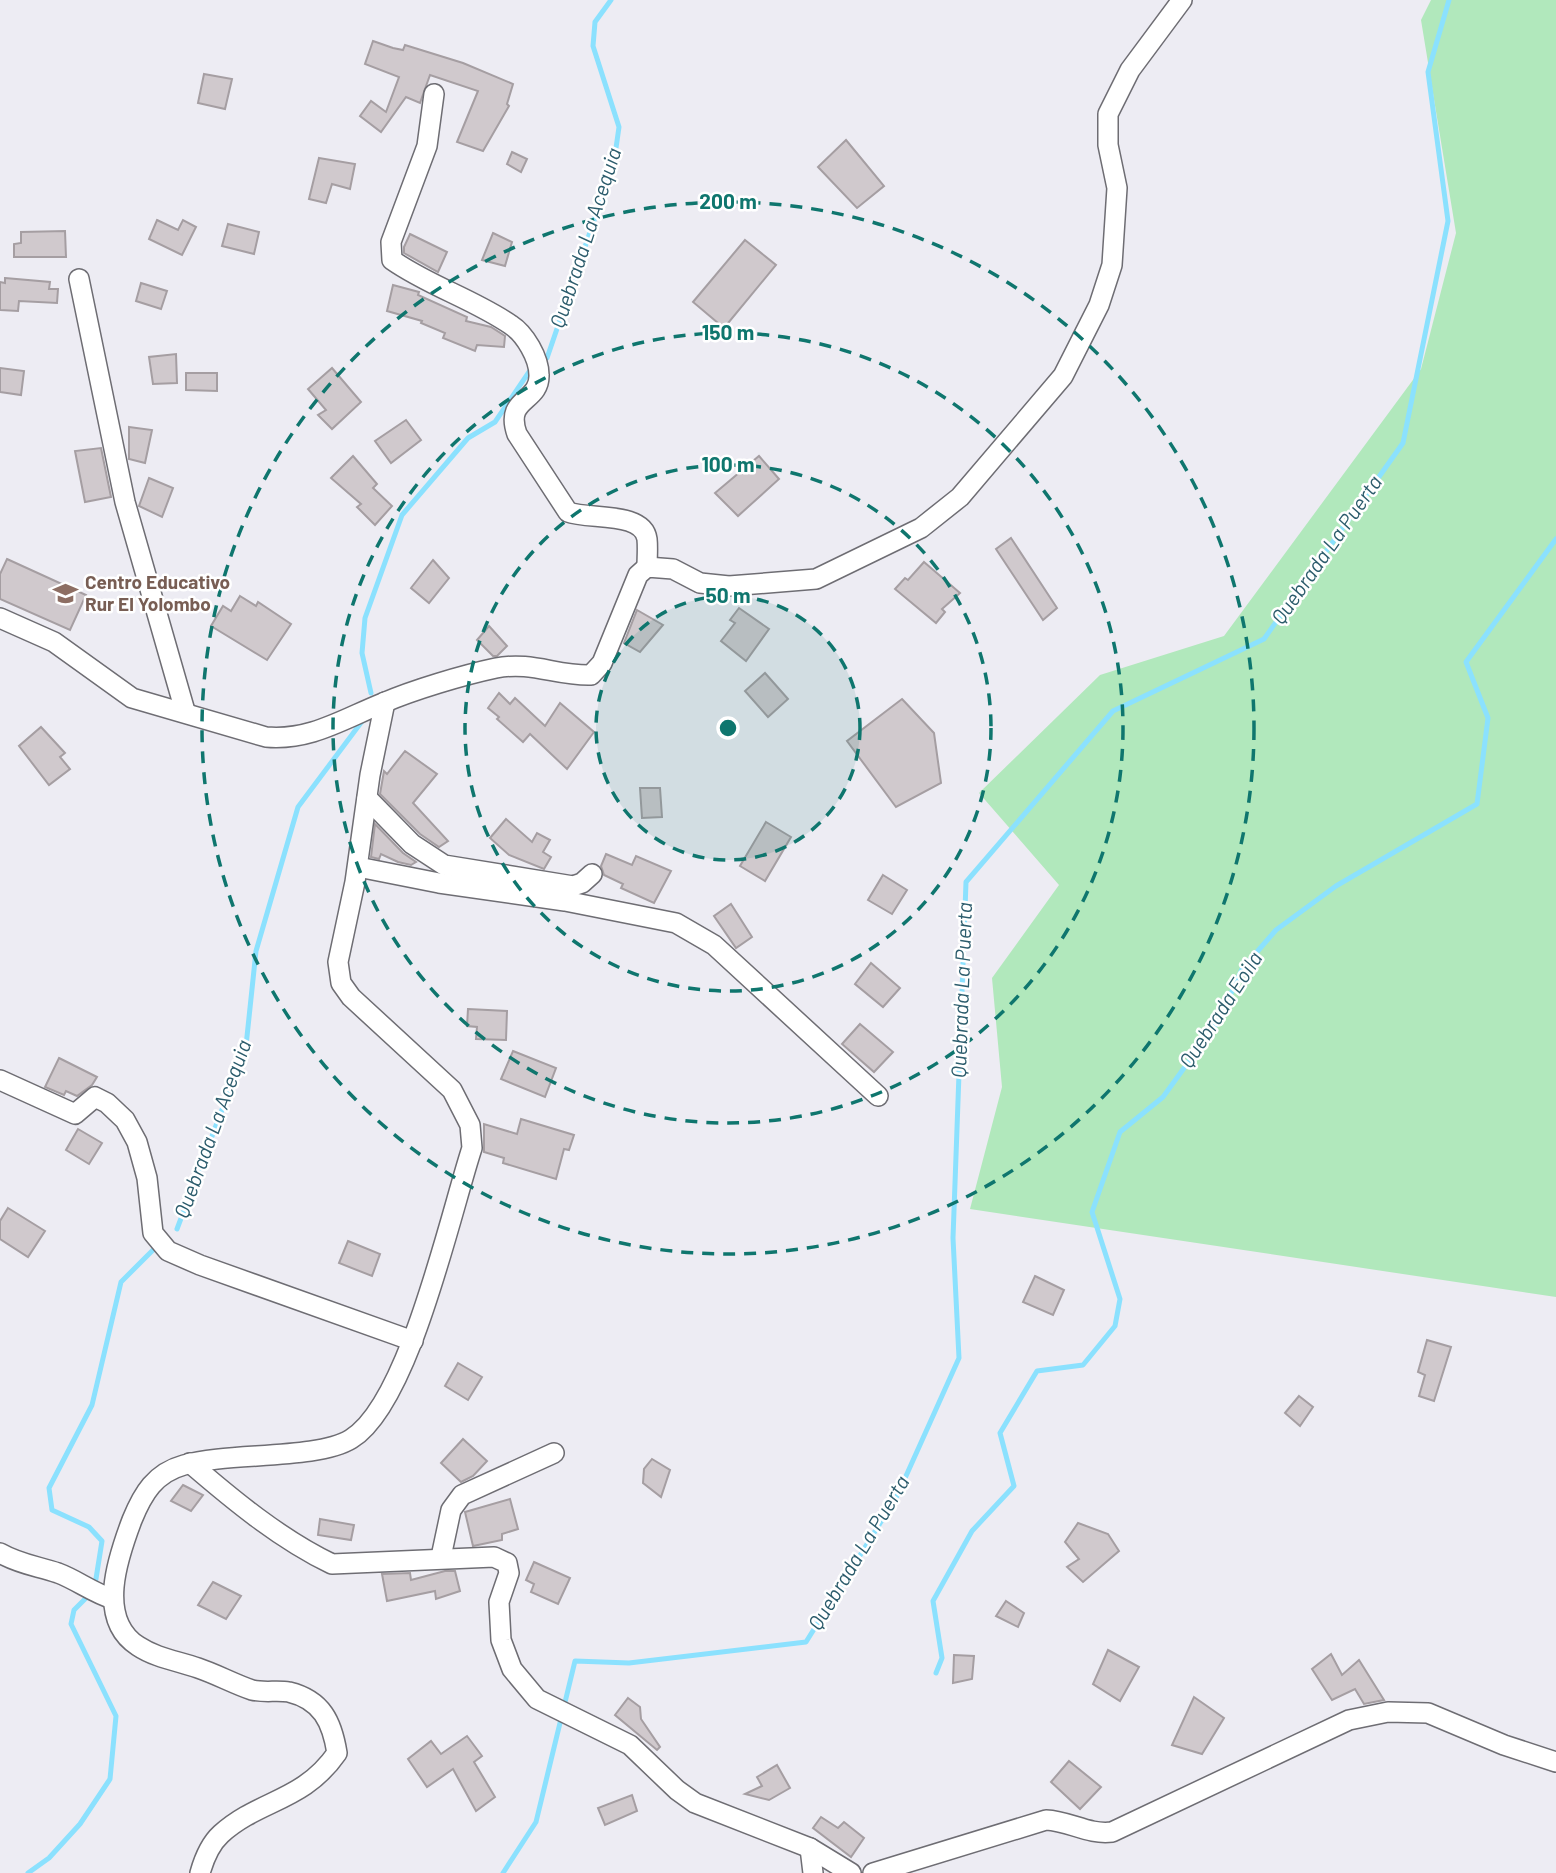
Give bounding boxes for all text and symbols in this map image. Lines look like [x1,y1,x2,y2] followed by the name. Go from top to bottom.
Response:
[544,144,625,331] water label: Quebrada La Acequia
[699,188,757,213] text: 200 m
[702,319,754,344] text: 150 m
[701,451,755,476] text: 100 m
[1265,470,1386,628] water label: Quebrada La Puerta
[85,570,230,615] place label: Centro Educativo Rur El Yolombo
[51,579,79,607] school or university icon: Centro Educativo Rur El Yolombo
[705,582,751,607] text: 50 m
[716,716,740,740] centre of rings
[945,902,976,1078] water label: Quebrada La Puerta
[1173,946,1267,1072] water label: Quebrada Eoila
[168,1036,255,1221] water label: Quebrada La Acequia
[802,1470,914,1634] water label: Quebrada La Puerta

